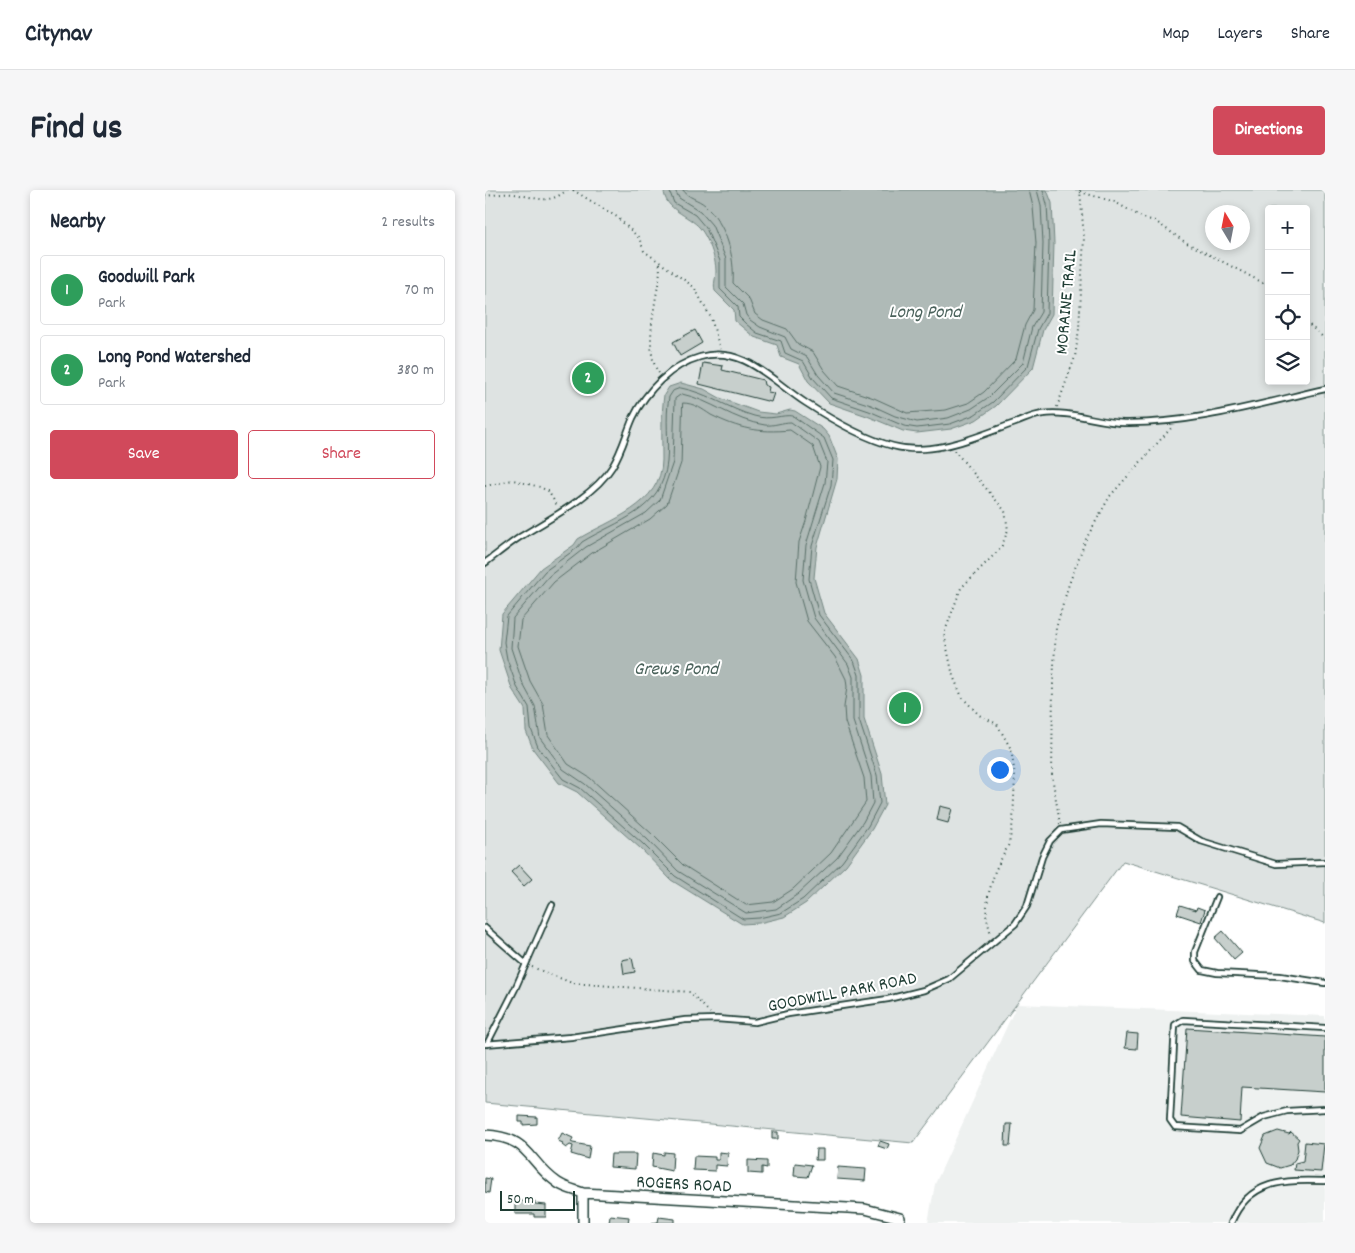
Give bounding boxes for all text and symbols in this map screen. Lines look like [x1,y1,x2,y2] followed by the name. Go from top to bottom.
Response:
[25,18,92,52] text: Citynav
[1162,22,1189,47] text: Map
[1217,22,1263,47] text: Layers
[1291,22,1330,47] text: Share
[30,105,122,155] text: Find us
[1213,106,1325,155] button: Directions
[1205,205,1250,250] north arrow
[1265,205,1310,385] map controls
[1265,205,1310,250] button: +
[50,208,105,238] text: Nearby
[381,211,435,234] text: 2 results
[1050,248,1085,356] street label: MORAINE TRAIL
[1265,250,1310,295] button: −
[98,265,195,292] text: Goodwill Park
[65,279,69,302] text: 1
[404,279,434,302] text: 70 m
[98,292,125,315] text: Park
[1265,295,1310,340] button: locate
[889,300,963,327] water label: Long Pond
[1265,340,1310,385] button: layers
[98,345,251,372] text: Long Pond Watershed
[64,359,71,382] text: 2
[397,359,434,382] text: 380 m
[572,359,604,397] pin: 2
[98,372,125,395] text: Park
[50,430,238,479] button: Save
[248,430,435,479] button: Share
[634,657,720,684] water label: Grews Pond
[889,689,921,727] pin: 1
[987,757,1013,783] your location
[766,967,919,1020] street label: GOODWILL PARK ROAD
[636,1171,732,1200] street label: ROGERS ROAD
[500,1188,575,1211] scale bar
[507,1190,534,1210] text: 50 m

